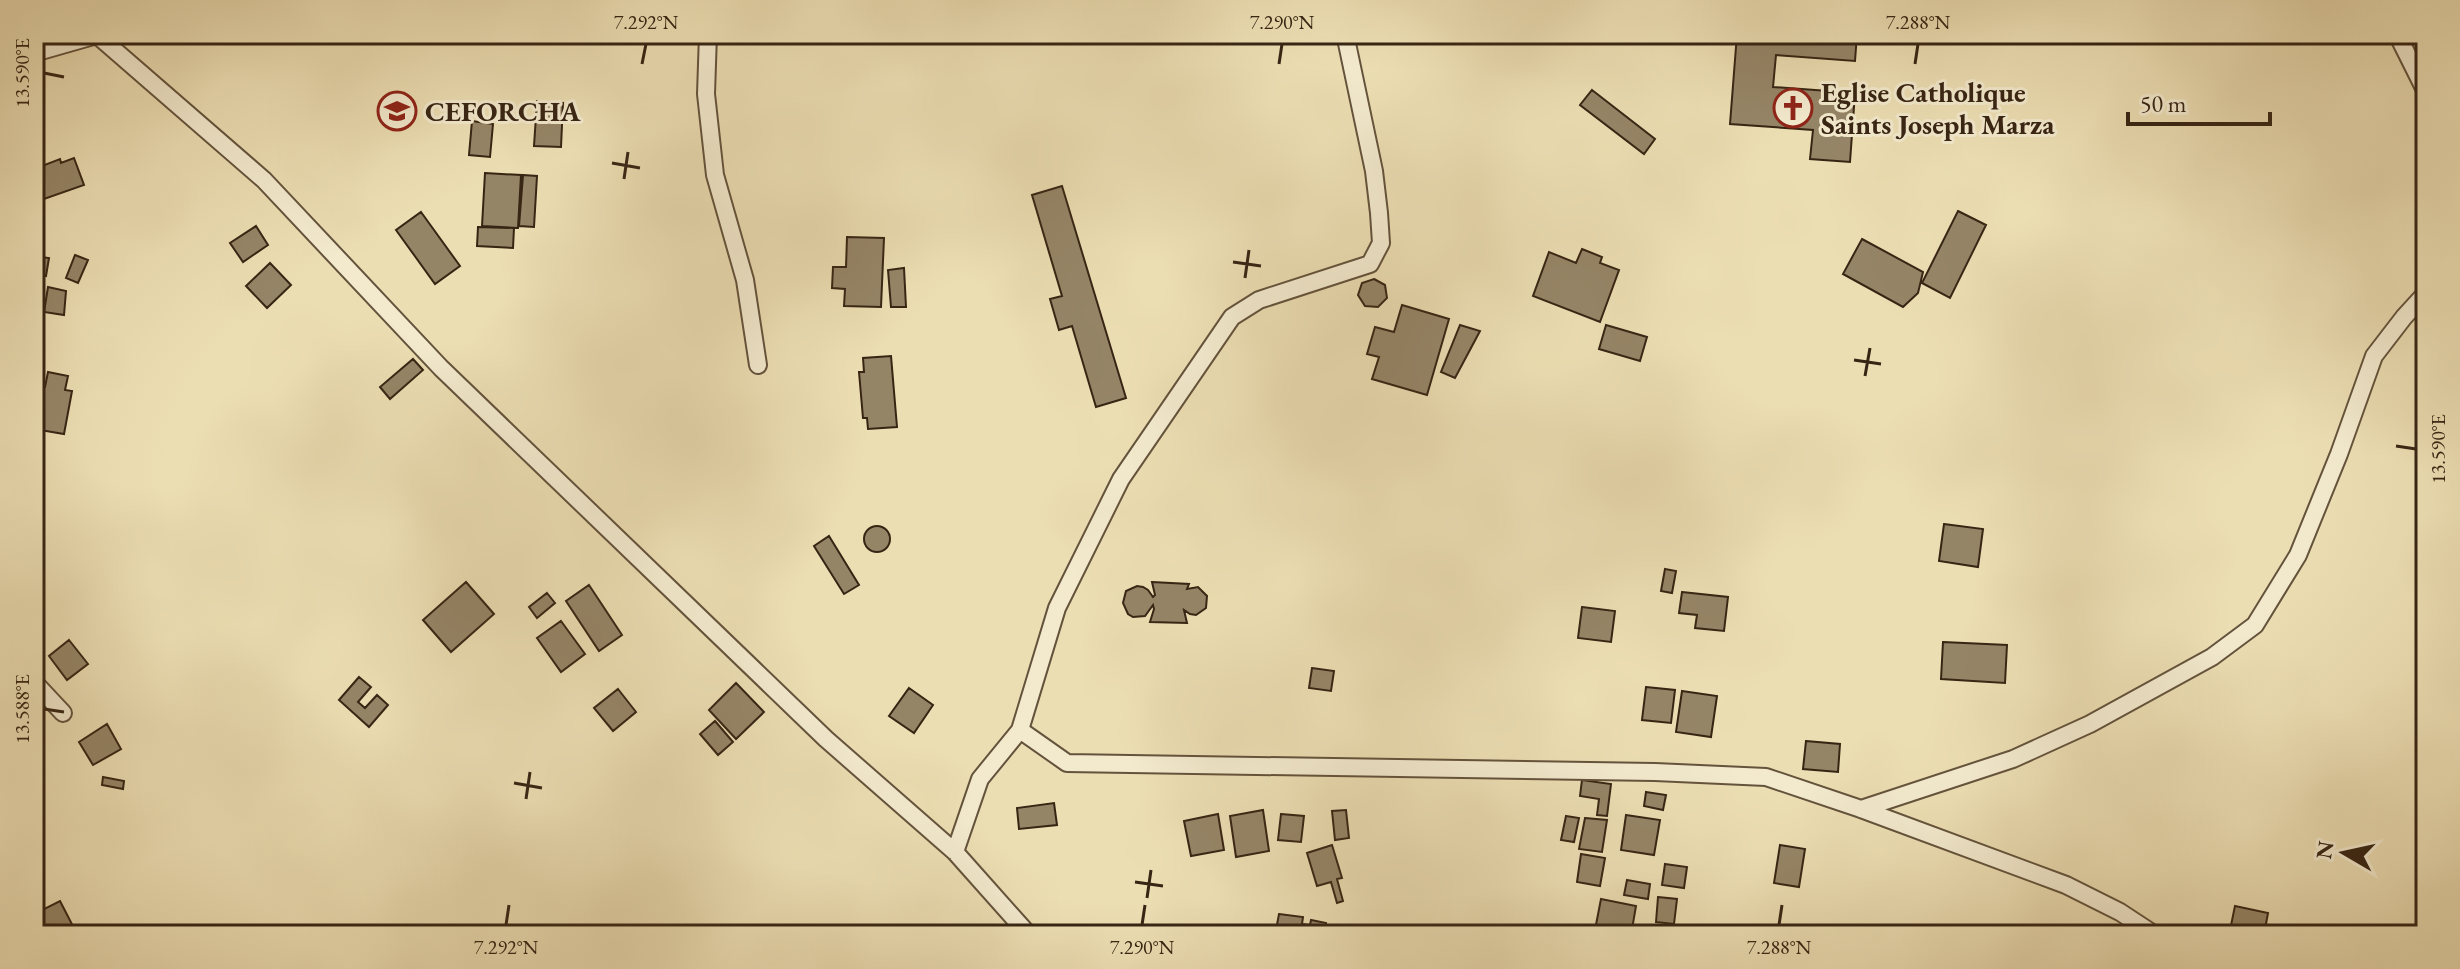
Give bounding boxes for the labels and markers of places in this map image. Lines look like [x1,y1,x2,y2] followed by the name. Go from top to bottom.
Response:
[1821,74,2055,142] place label: Eglise Catholique Saints Joseph Marza
[1772,87,1814,129] church icon: Eglise Catholique Saints Joseph Marza
[376,90,418,132] school or university icon: CEFORCHA
[425,93,581,129] place label: CEFORCHA

